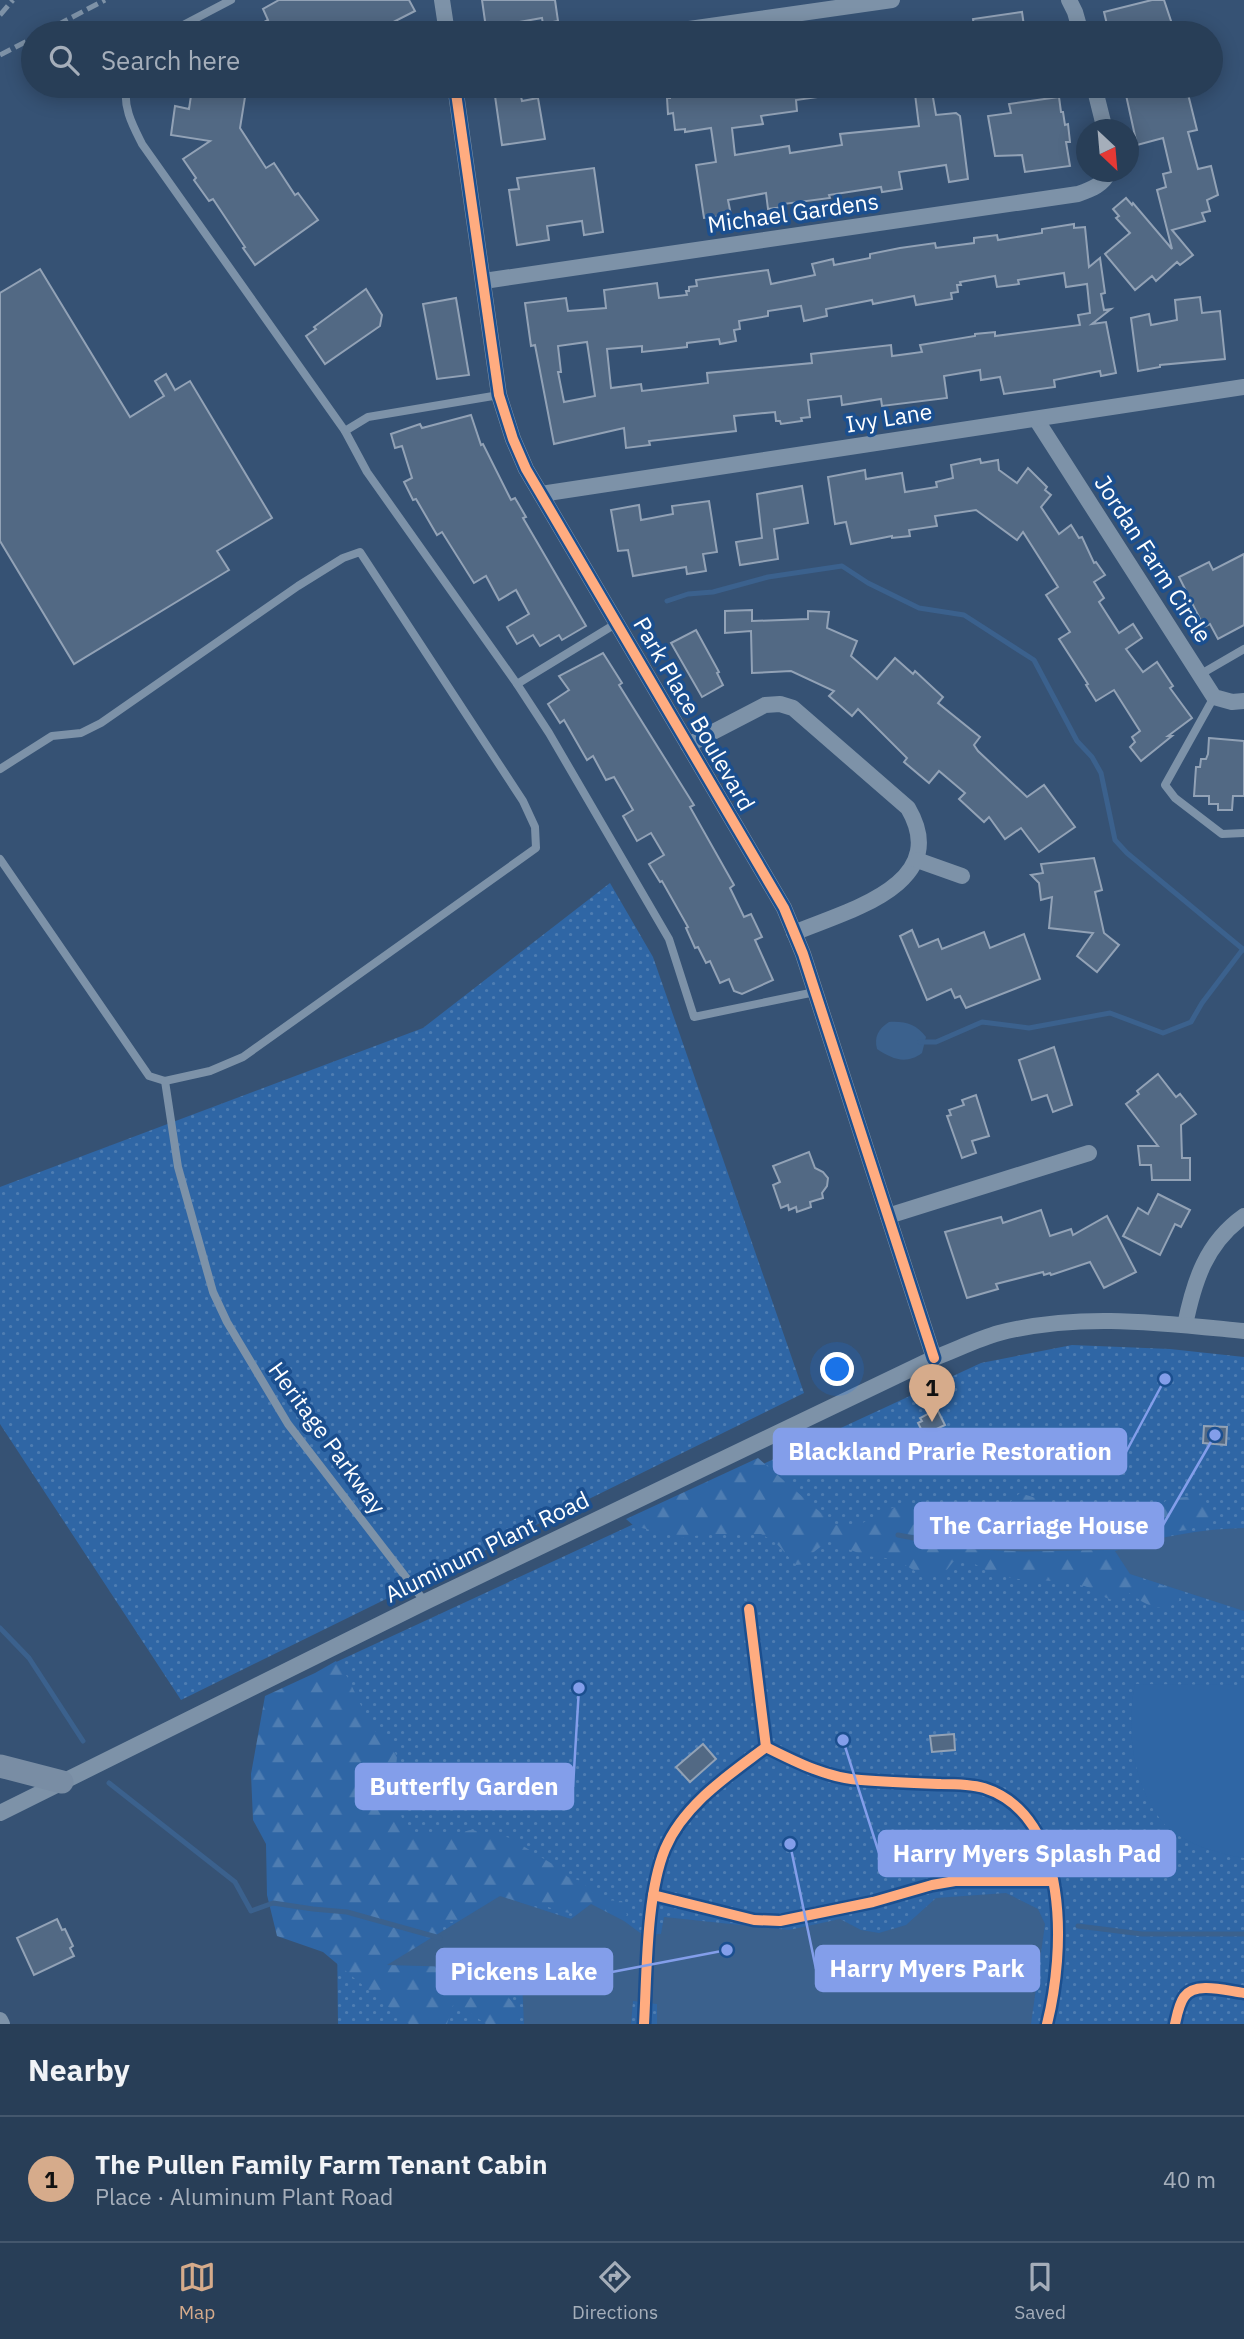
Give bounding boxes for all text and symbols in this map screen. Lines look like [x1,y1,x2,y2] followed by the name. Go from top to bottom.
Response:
[21,21,1223,98] search box
[45,41,83,79] icon: search
[101,43,240,77] text: Search here
[1076,119,1139,182] north arrow
[705,185,880,239] street label: Michael Gardens
[844,395,934,439] street label: Ivy Lane
[1088,469,1219,648] street label: Jordan Farm Circle
[627,611,763,816] street label: Park Place Boulevard
[820,1352,854,1386] your location
[262,1355,393,1520] street label: Heritage Parkway
[909,1364,955,1422] pin: 1
[774,1429,1126,1474] callout: Blackland Prarie Restoration
[788,1435,1112,1467] text: Blackland Prarie Restoration
[380,1484,594,1609] street label: Aluminum Plant Road
[915,1503,1163,1548] callout: The Carriage House
[929,1509,1149,1541] text: The Carriage House
[356,1764,573,1809] callout: Butterfly Garden
[369,1770,559,1802] text: Butterfly Garden
[879,1831,1175,1876] callout: Harry Myers Splash Pad
[893,1837,1161,1869] text: Harry Myers Splash Pad
[816,1946,1039,1991] callout: Harry Myers Park
[437,1949,612,1994] callout: Pickens Lake
[830,1952,1025,1984] text: Harry Myers Park
[451,1955,597,1987] text: Pickens Lake
[28,2050,130,2089] text: Nearby
[95,2147,547,2181] text: The Pullen Family Farm Tenant Cabin
[44,2164,58,2194] text: 1
[1163,2164,1216,2194] text: 40 m
[95,2181,393,2211] text: Place · Aluminum Plant Road
[178,2258,216,2324] tab: Map
[572,2258,658,2324] tab: Directions
[1014,2258,1066,2324] tab: Saved

